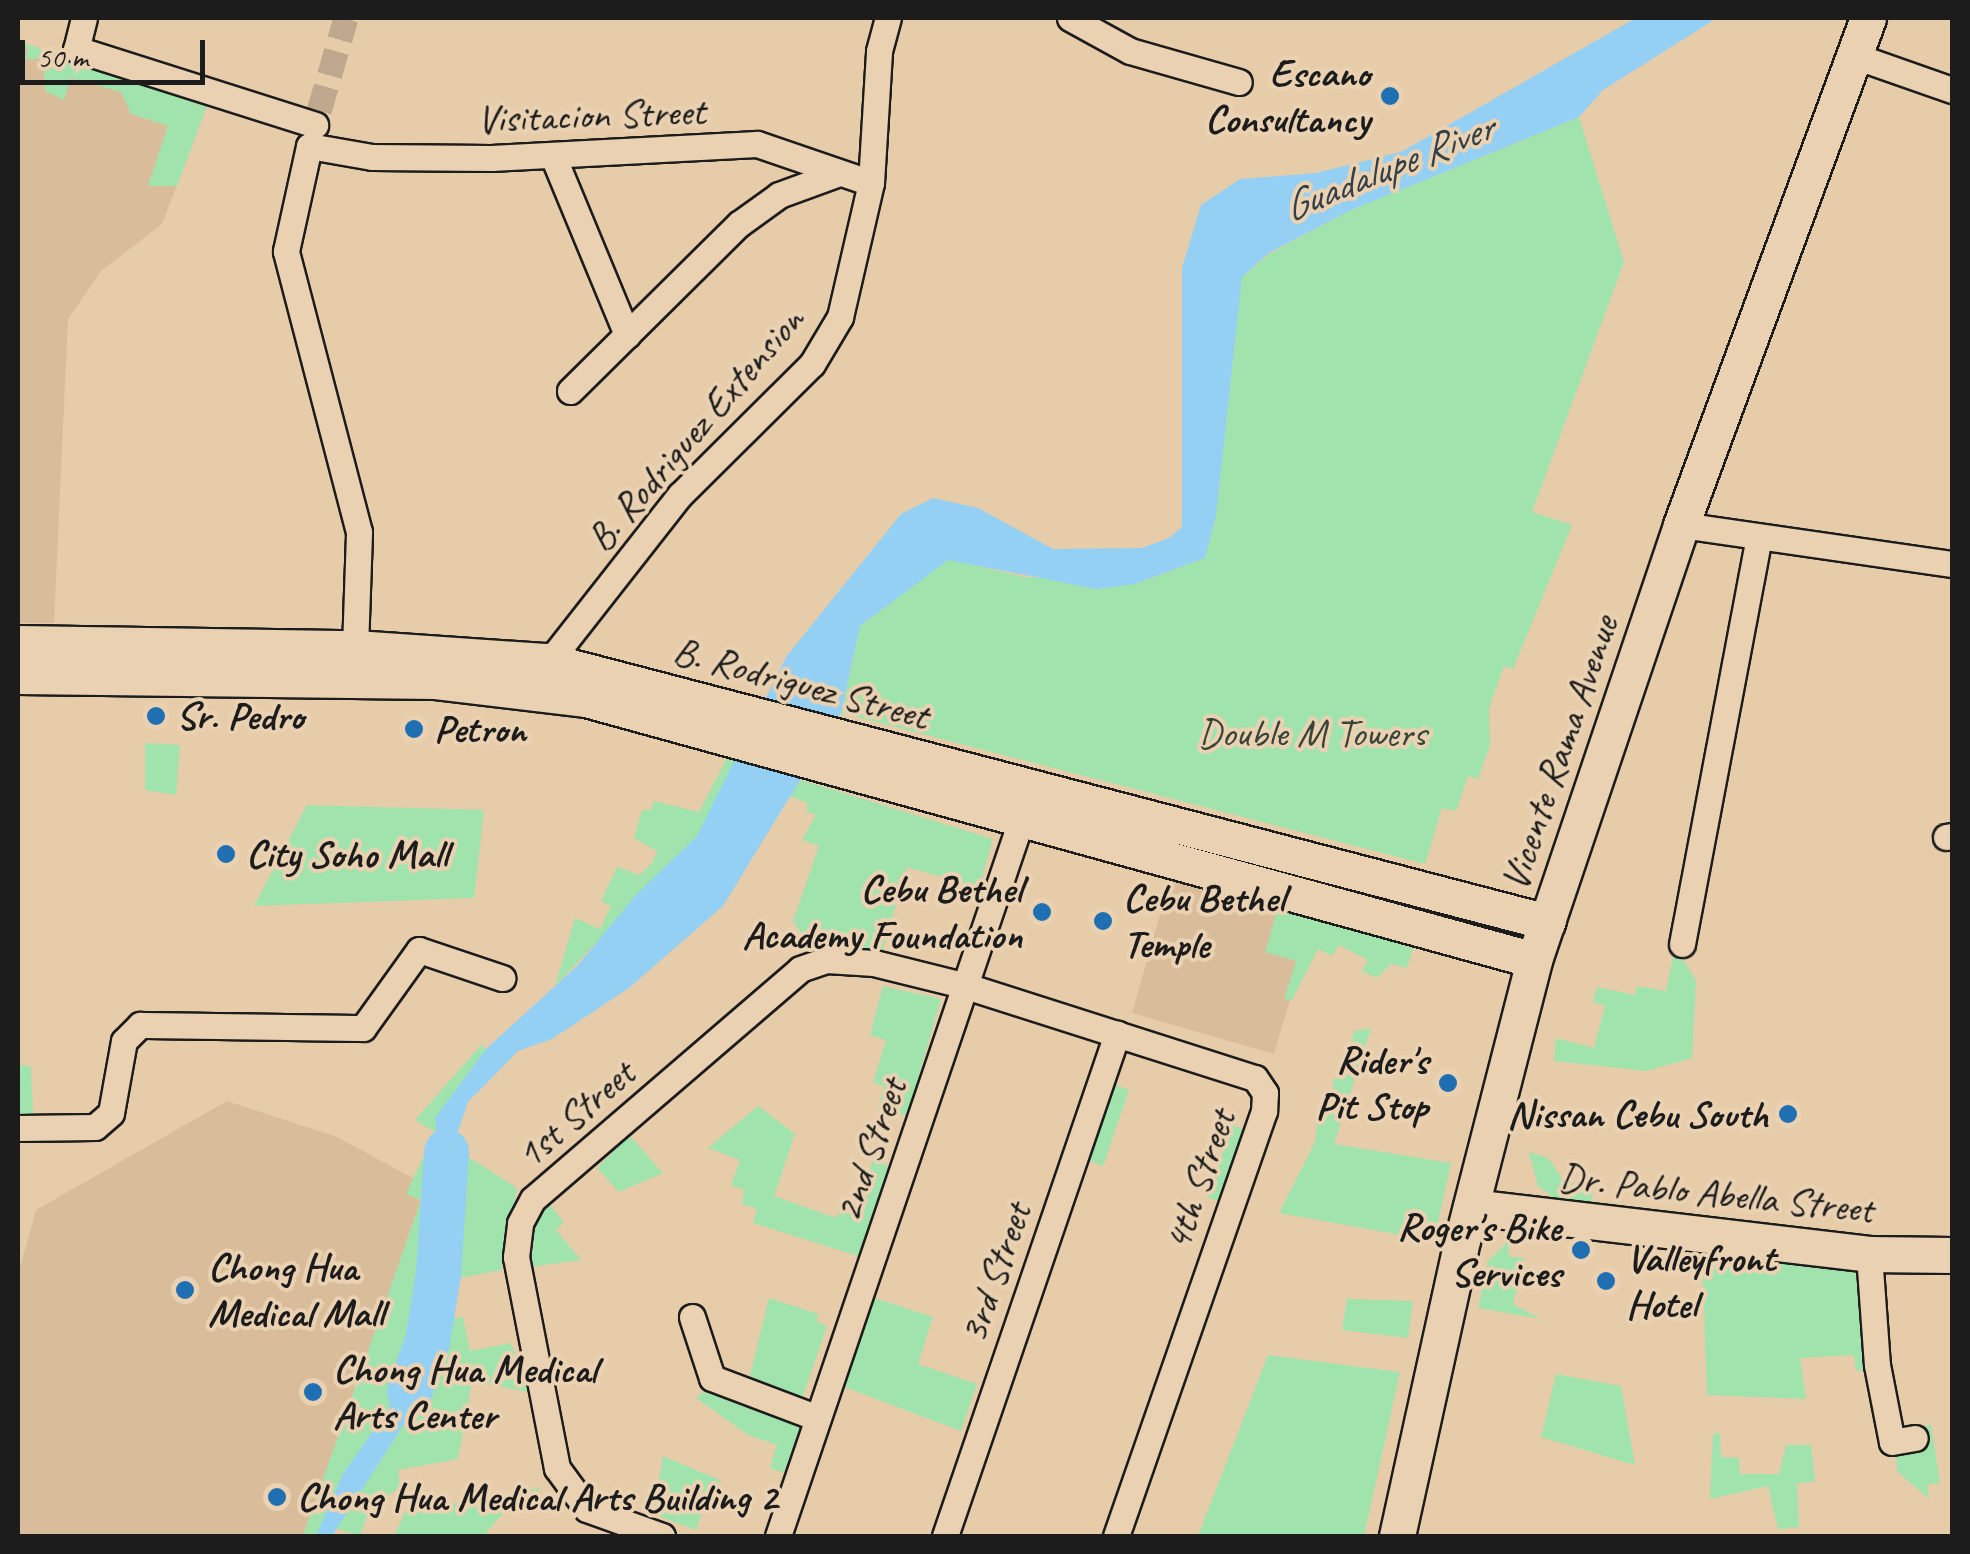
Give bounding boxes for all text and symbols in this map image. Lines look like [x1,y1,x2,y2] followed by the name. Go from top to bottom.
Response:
[25,20,210,82] scale bar
[37,38,88,76] text: 50 m
[1205,49,1370,143] place label: Escano Consultancy
[1379,85,1401,107] marker: Escano Consultancy
[476,87,706,143] street label: Visitacion Street
[1275,103,1501,233] water label: Guadalupe River
[576,297,814,561] street label: B. Rodriguez Extension
[1490,610,1628,896] street label: Vicente Rama Avenue
[668,626,934,740] street label: B. Rodriguez Street
[176,692,304,740] place label: Sr. Pedro
[145,705,167,727] marker: Sr. Pedro
[434,705,526,753] place label: Petron
[1198,709,1426,757] park label: Double M Towers
[403,718,425,740] marker: Petron
[246,830,448,878] place label: City Soho Mall
[215,843,237,865] marker: City Soho Mall
[741,865,1022,959] place label: Cebu Bethel Academy Foundation
[1123,874,1284,968] place label: Cebu Bethel Temple
[1031,901,1053,923] marker: Cebu Bethel Academy Foundation
[1092,910,1114,932] marker: Cebu Bethel Temple
[1315,1036,1428,1130] place label: Rider's Pit Stop
[506,1049,644,1179] street label: 1st Street
[823,1072,917,1228] street label: 2nd Street
[1437,1072,1459,1094] marker: Rider's Pit Stop
[1507,1090,1768,1138] place label: Nissan Cebu South
[1153,1103,1245,1257] street label: 4th Street
[1777,1103,1799,1125] marker: Nissan Cebu South
[1557,1153,1875,1233] street label: Dr. Pablo Abella Street
[949,1197,1041,1349] street label: 3rd Street
[1397,1203,1561,1297] place label: Roger's Bike Services
[1626,1234,1775,1328] place label: Valleyfront Hotel
[1570,1239,1592,1261] marker: Roger's Bike Services
[208,1243,384,1337] place label: Chong Hua Medical Mall
[1595,1270,1617,1292] marker: Valleyfront Hotel
[172,1277,198,1303] marker: Chong Hua Medical Mall
[333,1345,597,1439] place label: Chong Hua Medical Arts Center
[302,1381,324,1403] marker: Chong Hua Medical Arts Center
[297,1473,777,1521] place label: Chong Hua Medical Arts Building 2
[266,1486,288,1508] marker: Chong Hua Medical Arts Building 2

